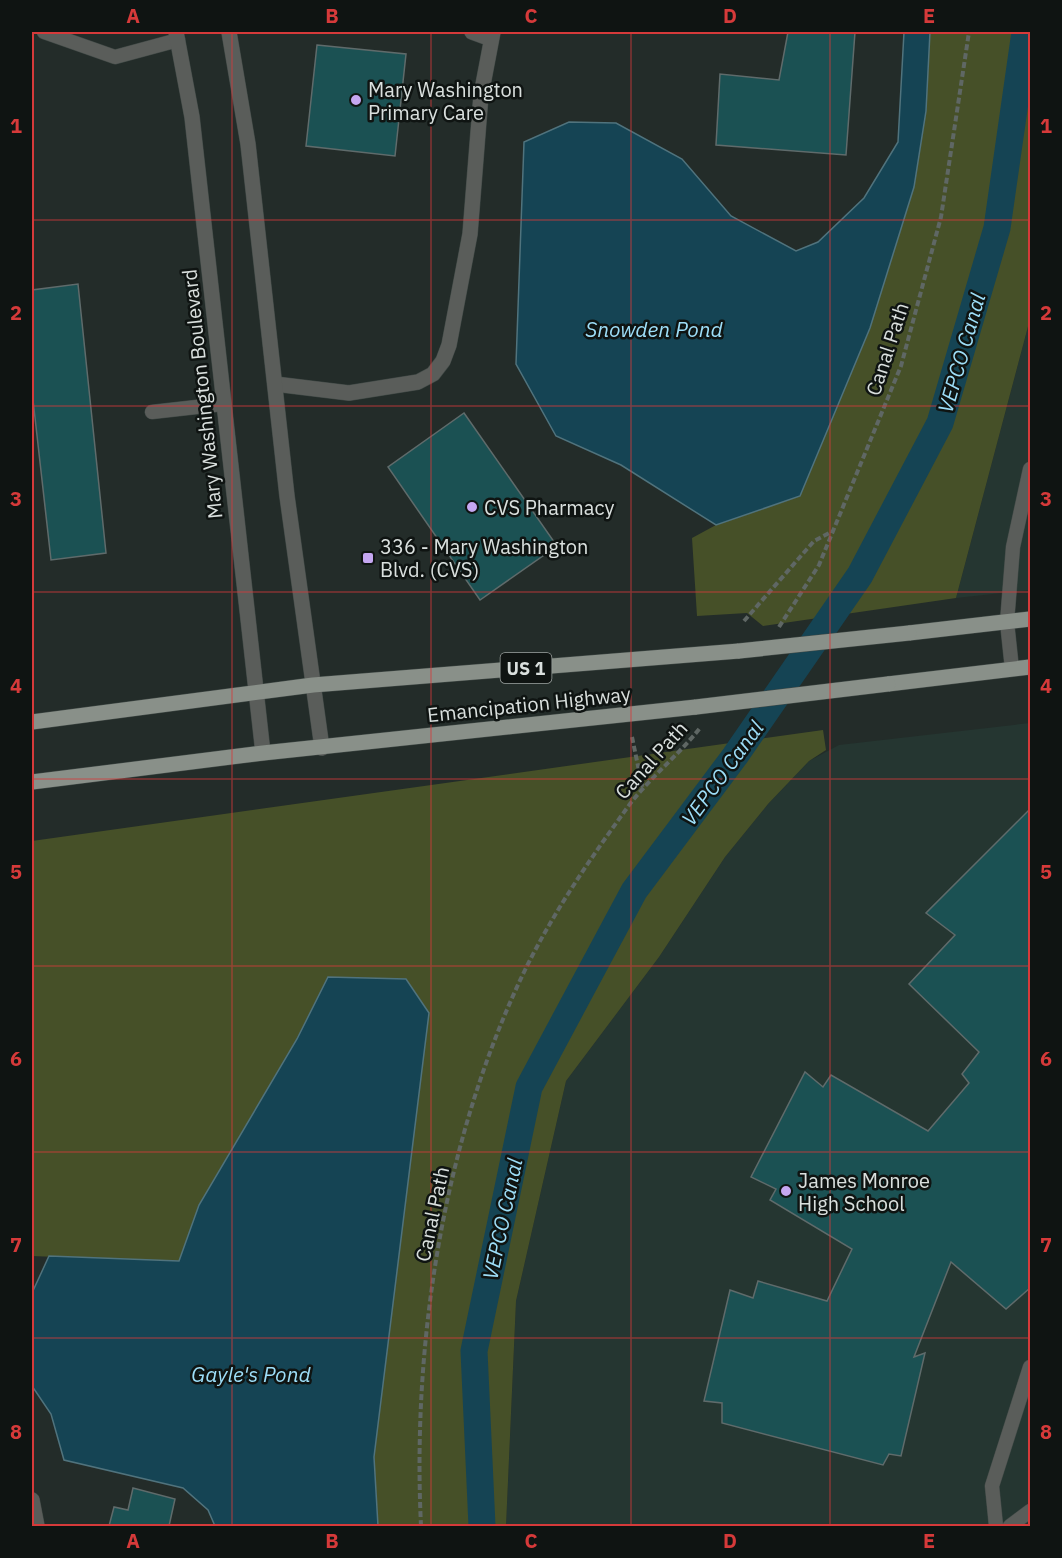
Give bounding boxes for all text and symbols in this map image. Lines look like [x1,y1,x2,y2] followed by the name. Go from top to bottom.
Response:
[126,2,140,29] text: A
[325,2,339,29] text: B
[524,2,538,29] text: C
[723,2,737,29] text: D
[923,2,935,29] text: E
[368,76,523,126] place label: Mary Washington Primary Care
[349,93,363,107] marker: Mary Washington Primary Care
[10,112,22,139] text: 1
[1040,112,1052,139] text: 1
[175,268,229,520] street label: Mary Washington Boulevard
[931,290,992,416] water label: VEPCO Canal
[10,299,22,326] text: 2
[859,299,915,399] street label: Canal Path
[1040,299,1052,326] text: 2
[585,315,724,343] water label: Snowden Pond
[10,485,22,512] text: 3
[1040,485,1052,512] text: 3
[484,494,614,521] place label: CVS Pharmacy
[465,500,479,514] marker: CVS Pharmacy
[380,533,588,583] place label: 336 - Mary Washington Blvd. (CVS)
[361,551,375,565] marker: 336 - Mary Washington Blvd. (CVS)
[500,653,552,683] road number: US 1
[10,672,22,699] text: 4
[1040,672,1052,699] text: 4
[426,680,632,728] street label: Emancipation Highway
[609,715,693,805] street label: Canal Path
[674,715,770,831] water label: VEPCO Canal
[10,858,22,885] text: 5
[1040,858,1052,885] text: 5
[10,1045,22,1072] text: 6
[1040,1045,1052,1072] text: 6
[476,1155,529,1282] water label: VEPCO Canal
[409,1164,455,1264] street label: Canal Path
[798,1167,930,1217] place label: James Monroe High School
[779,1184,793,1198] marker: James Monroe High School
[10,1231,22,1258] text: 7
[1040,1231,1052,1258] text: 7
[191,1360,311,1388] water label: Gayle's Pond
[10,1418,22,1445] text: 8
[1040,1418,1052,1445] text: 8
[126,1527,140,1554] text: A
[325,1527,339,1554] text: B
[524,1527,538,1554] text: C
[723,1527,737,1554] text: D
[923,1527,935,1554] text: E

